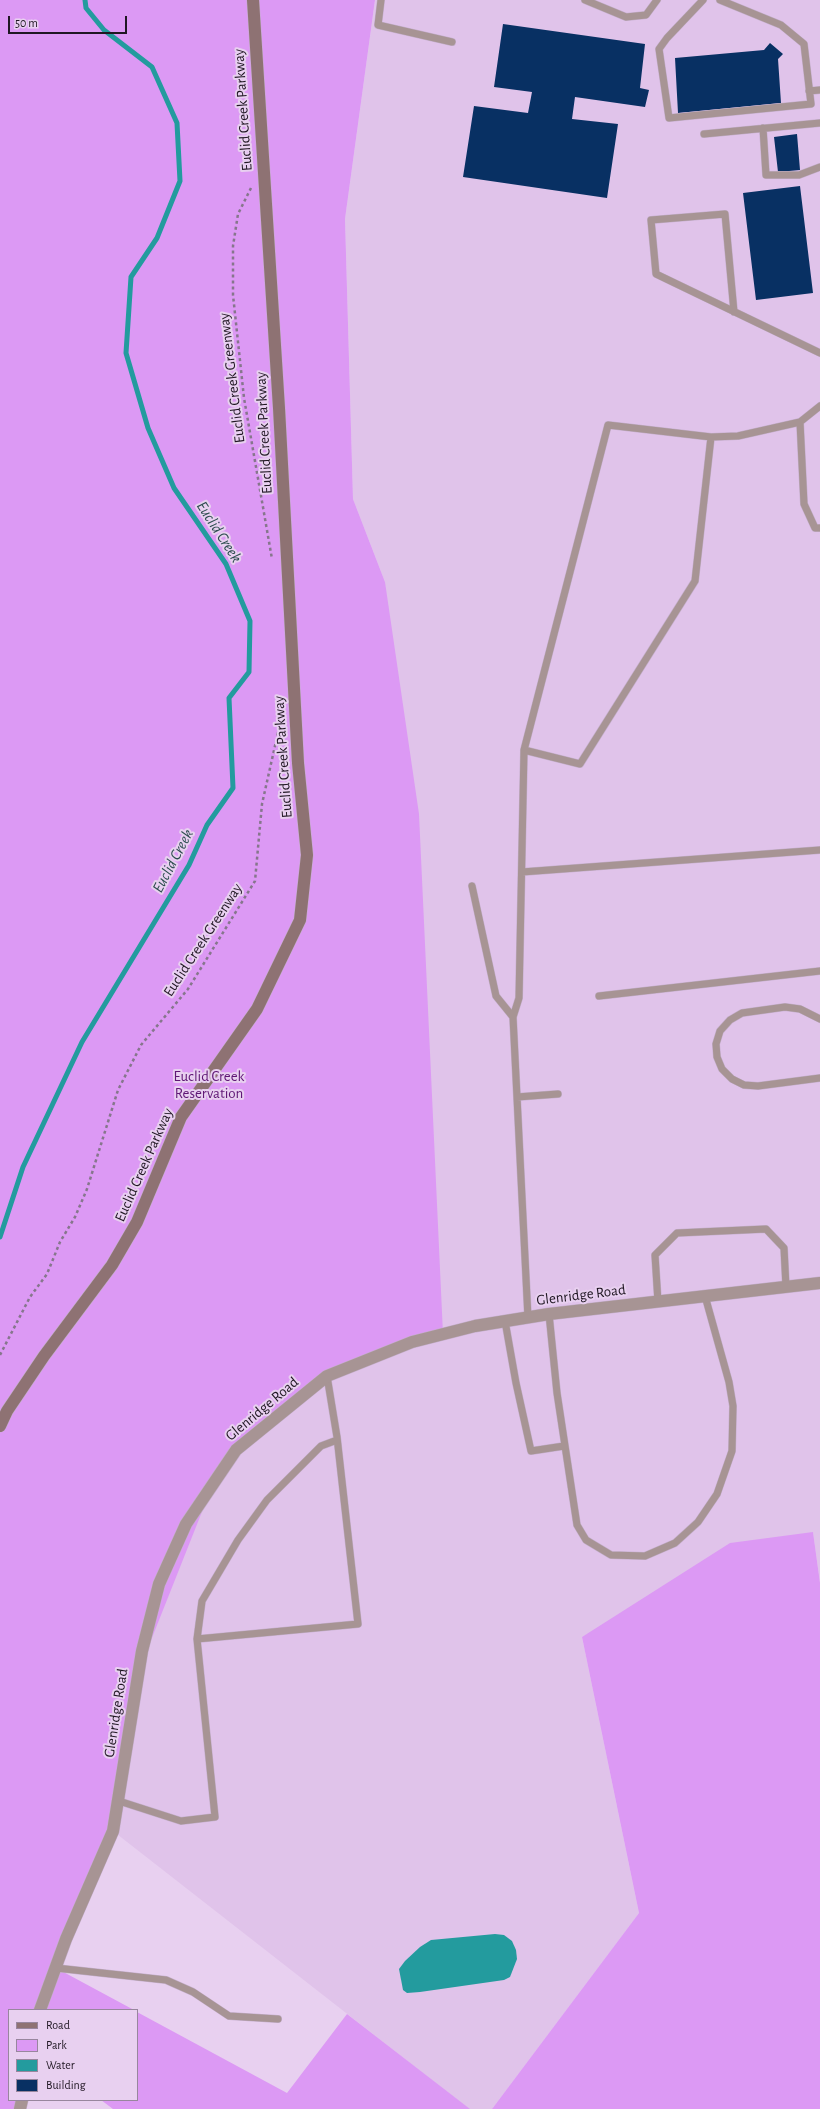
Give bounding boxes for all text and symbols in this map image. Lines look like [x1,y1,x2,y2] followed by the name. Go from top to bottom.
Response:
[10,8,129,34] scale bar
[15,17,38,29] text: 50 m
[230,48,256,172] street label: Euclid Creek Parkway
[215,312,249,444] street label: Euclid Creek Greenway
[252,371,276,495] street label: Euclid Creek Parkway
[192,498,246,566] water label: Euclid Creek
[270,695,296,819] street label: Euclid Creek Parkway
[148,826,198,896] water label: Euclid Creek
[160,880,246,1000] street label: Euclid Creek Greenway
[174,1067,244,1102] park label: Euclid Creek Reservation
[111,1105,177,1225] street label: Euclid Creek Parkway
[535,1281,627,1309] street label: Glenridge Road
[222,1373,302,1445] street label: Glenridge Road
[100,1667,132,1759] street label: Glenridge Road
[8,2009,138,2101] legend
[46,2019,70,2031] text: Road
[46,2039,67,2051] text: Park
[46,2059,75,2071] text: Water
[46,2079,86,2091] text: Building

